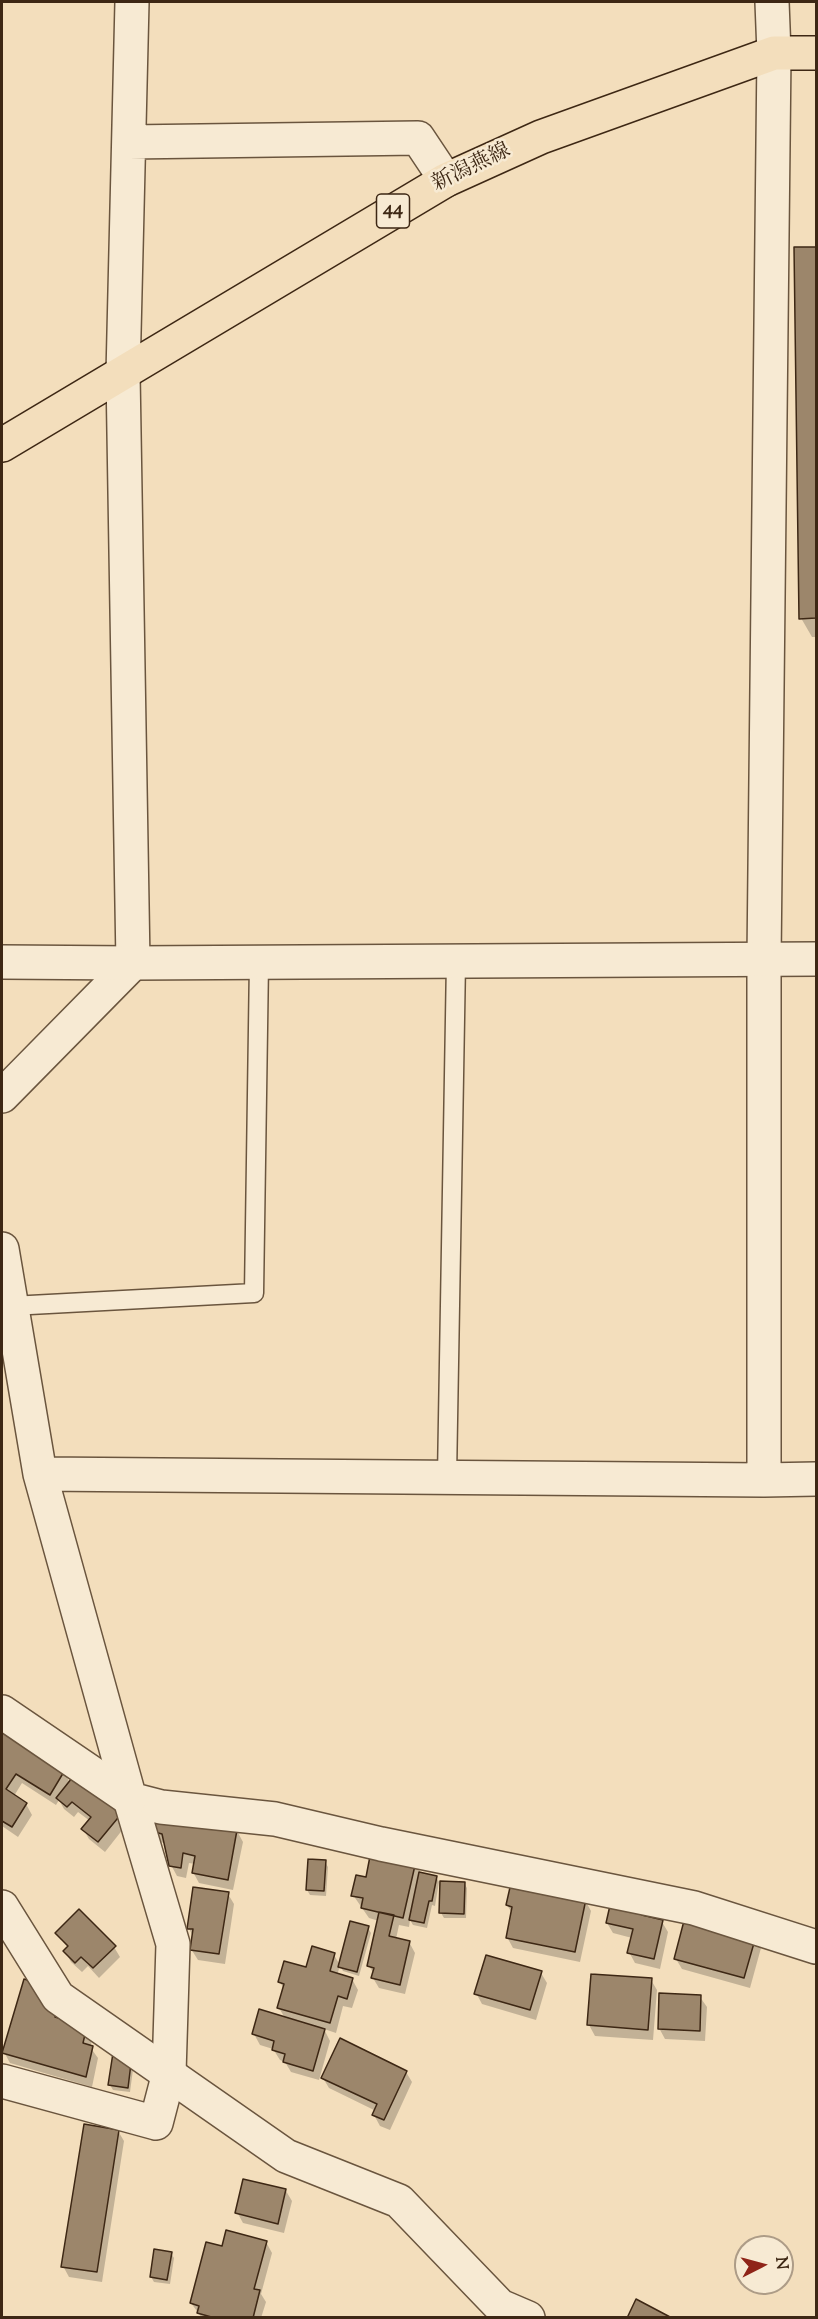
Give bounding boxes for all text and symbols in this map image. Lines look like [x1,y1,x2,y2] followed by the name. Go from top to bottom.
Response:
[429,139,515,199] street label: 新潟燕線
[376,194,410,228] road number: 44
[734,2235,794,2295] north arrow
[768,2256,793,2271] text: N

